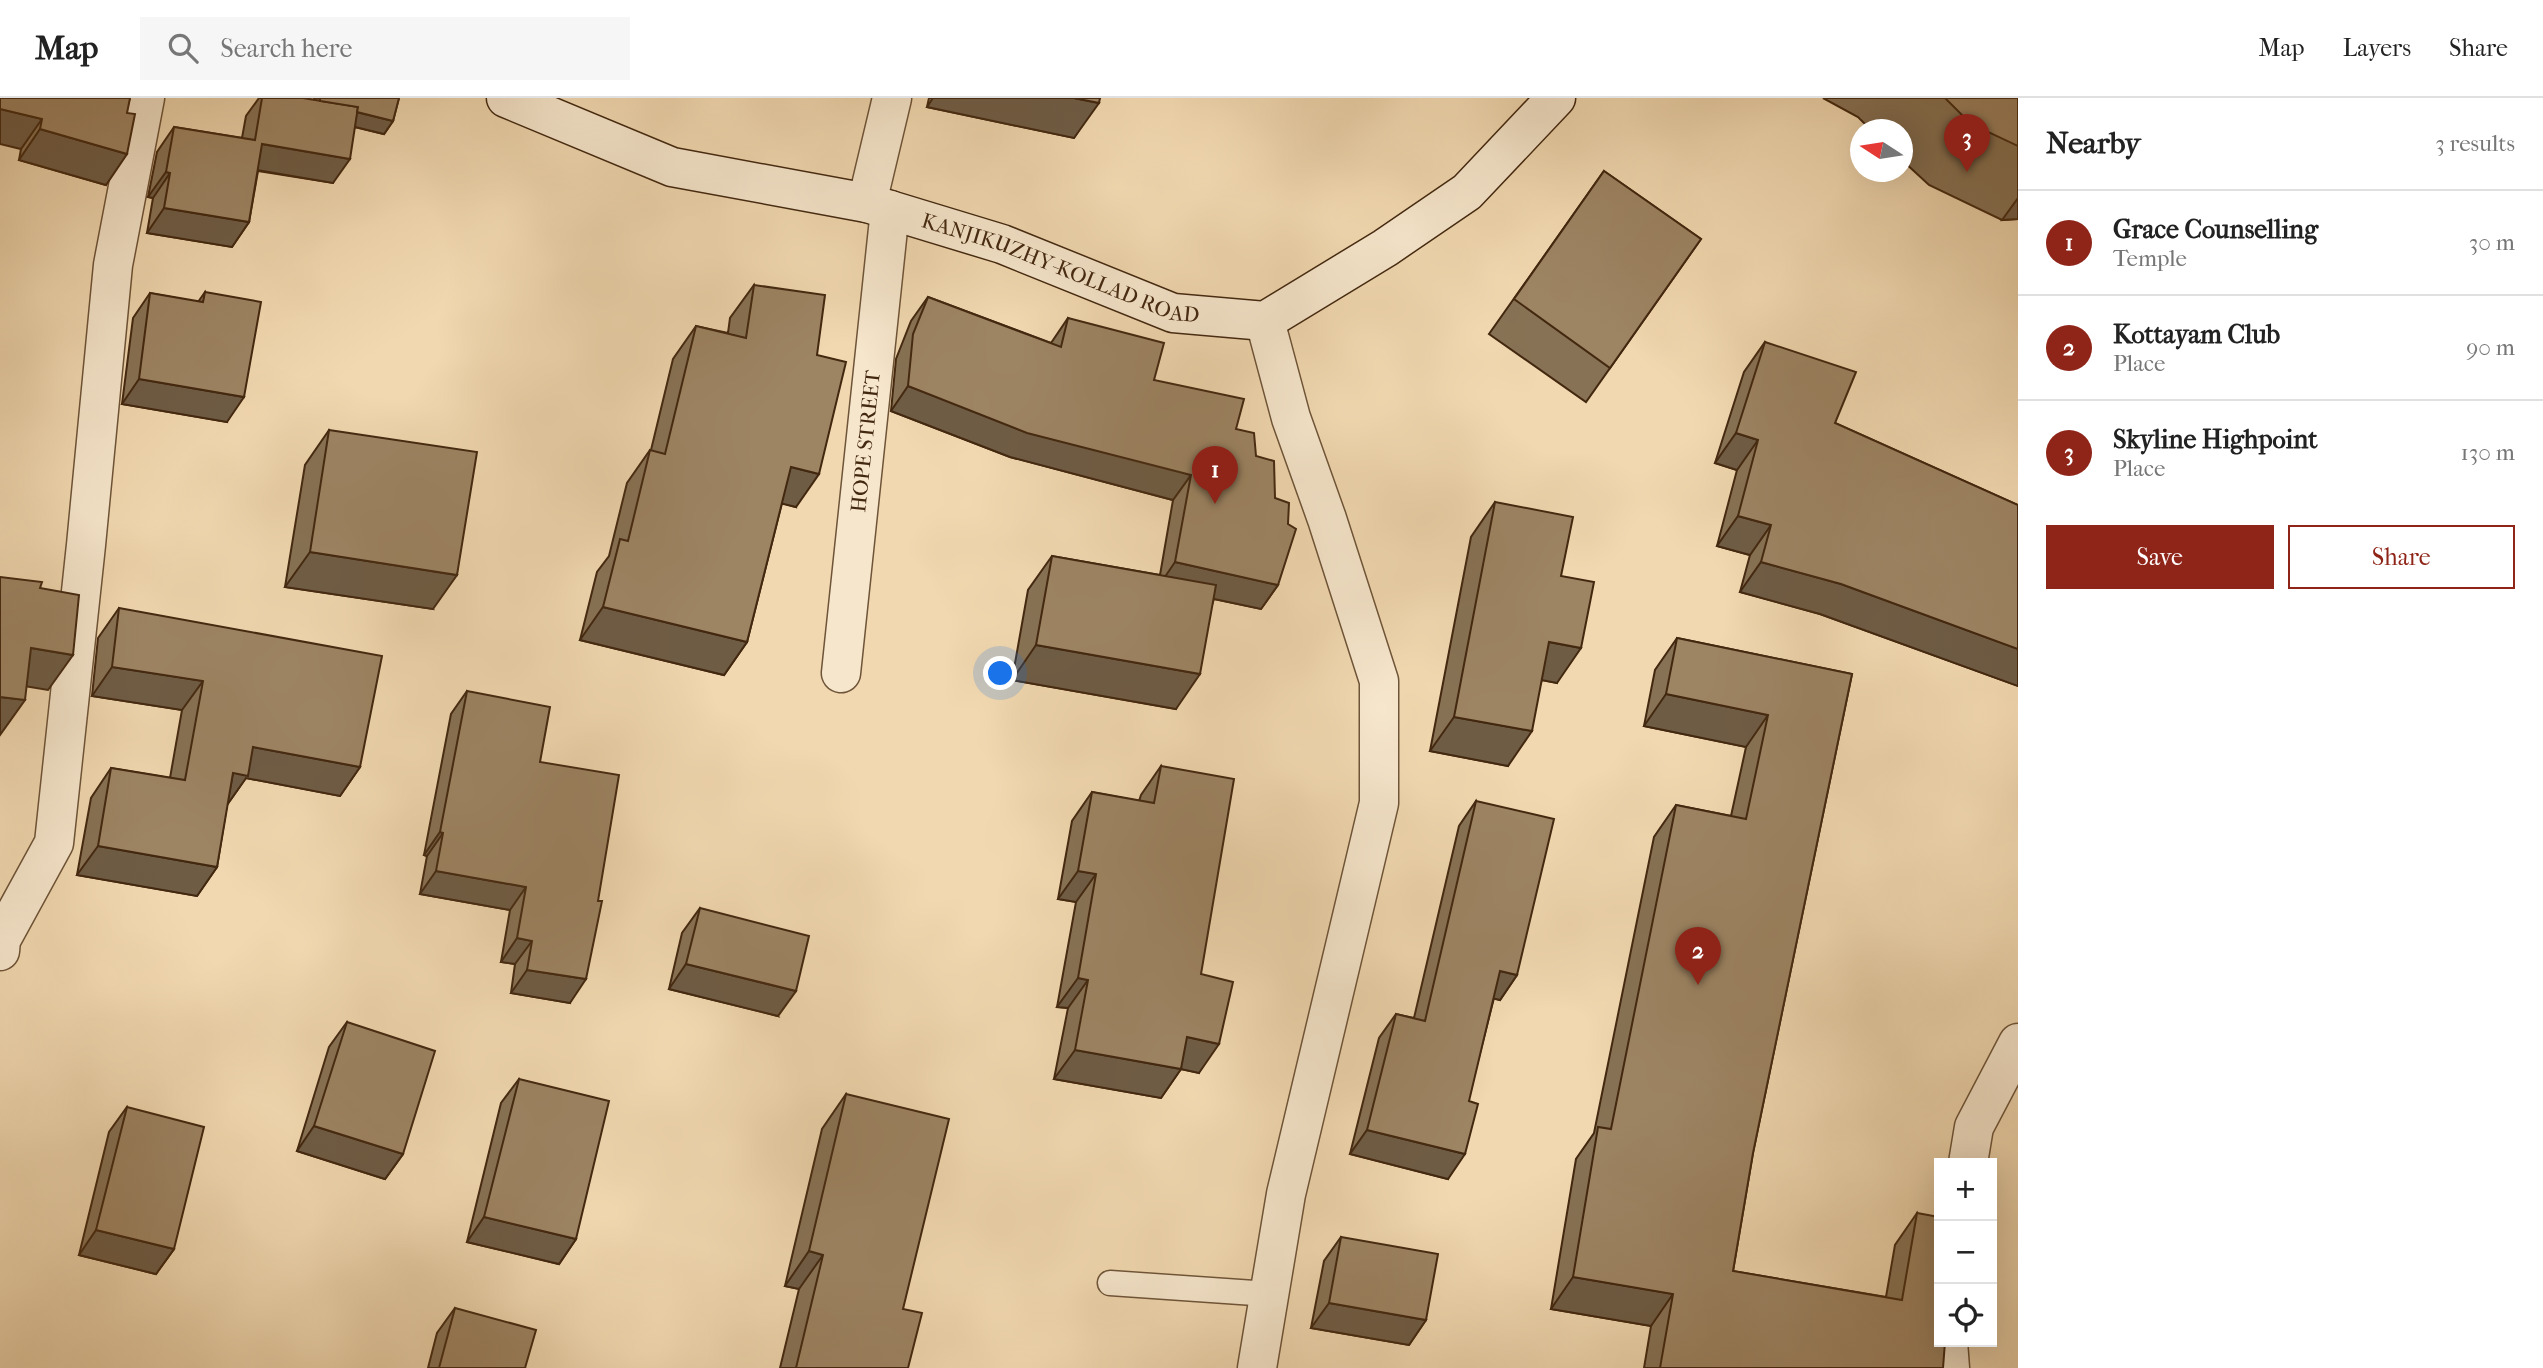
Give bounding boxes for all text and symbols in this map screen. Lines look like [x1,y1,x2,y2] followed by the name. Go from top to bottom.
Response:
[140,17,630,80] search box
[35,29,98,68] text: Map
[164,29,202,67] icon: search
[220,33,352,64] text: Search here
[2259,34,2305,62] text: Map
[2343,34,2411,62] text: Layers
[2449,34,2508,62] text: Share
[1944,114,1990,172] pin: 3
[1850,119,1913,182] north arrow
[2046,126,2141,161] text: Nearby
[2435,130,2515,157] text: 3 results
[919,208,1200,327] street label: KANJIKUZHY-KOLLAD ROAD
[2113,214,2318,245] text: Grace Counselling
[2065,229,2073,256] text: 1
[2469,229,2515,256] text: 30 m
[2113,245,2187,272] text: Temple
[2113,319,2280,350] text: Kottayam Club
[2063,334,2075,361] text: 2
[2466,334,2515,361] text: 90 m
[2113,350,2165,377] text: Place
[846,368,885,514] street label: HOPE STREET
[2113,424,2317,455] text: Skyline Highpoint
[2064,439,2074,466] text: 3
[2461,439,2515,466] text: 130 m
[1192,446,1238,504] pin: 1
[2113,455,2165,482] text: Place
[2046,525,2274,589] button: Save
[2288,525,2515,589] button: Share
[983,656,1017,690] your location
[1675,927,1721,985] pin: 2
[1934,1158,1997,1347] map controls
[1934,1158,1997,1221] button: +
[1934,1221,1997,1284] button: −
[1934,1284,1997,1347] button: locate

